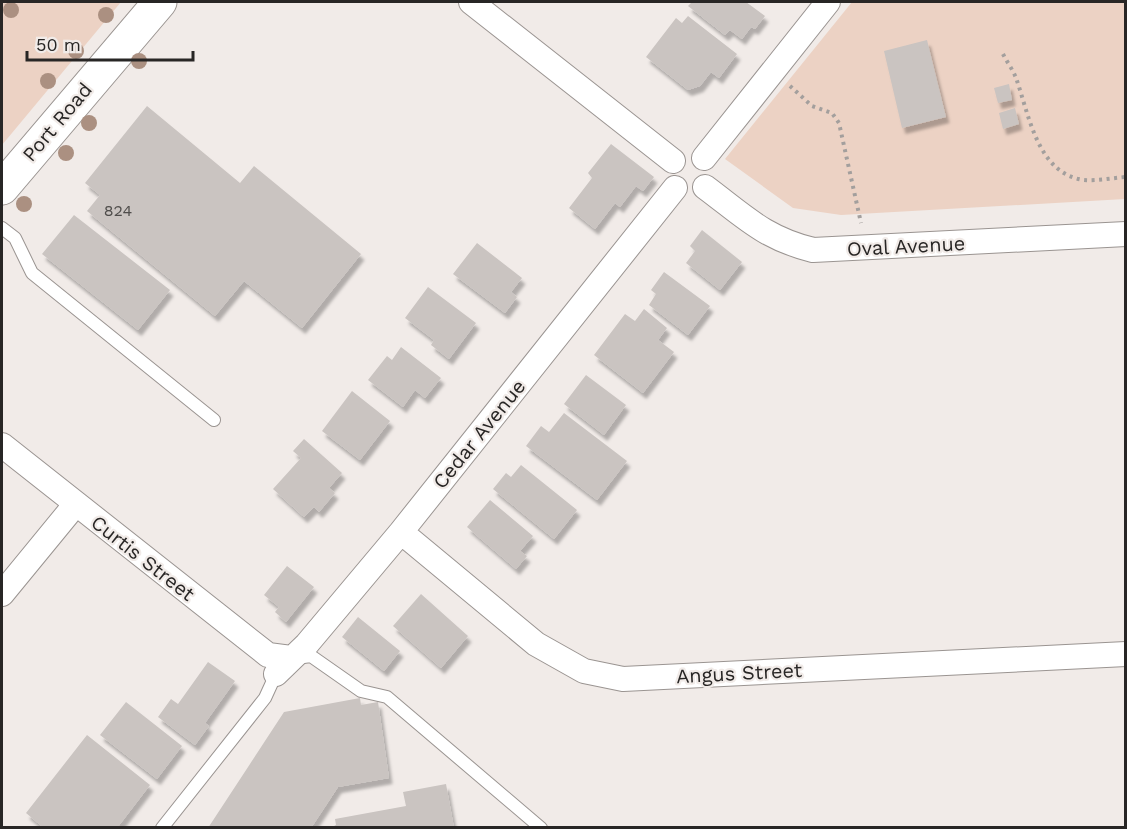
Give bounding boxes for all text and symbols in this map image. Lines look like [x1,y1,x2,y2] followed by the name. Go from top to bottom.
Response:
[27,24,194,62] scale bar
[36,34,81,55] text: 50 m
[17,78,97,166] street label: Port Road
[104,201,132,220] house number: 824
[846,231,966,261] street label: Oval Avenue
[428,375,530,493] street label: Cedar Avenue
[86,510,200,606] street label: Curtis Street
[675,658,803,688] street label: Angus Street

